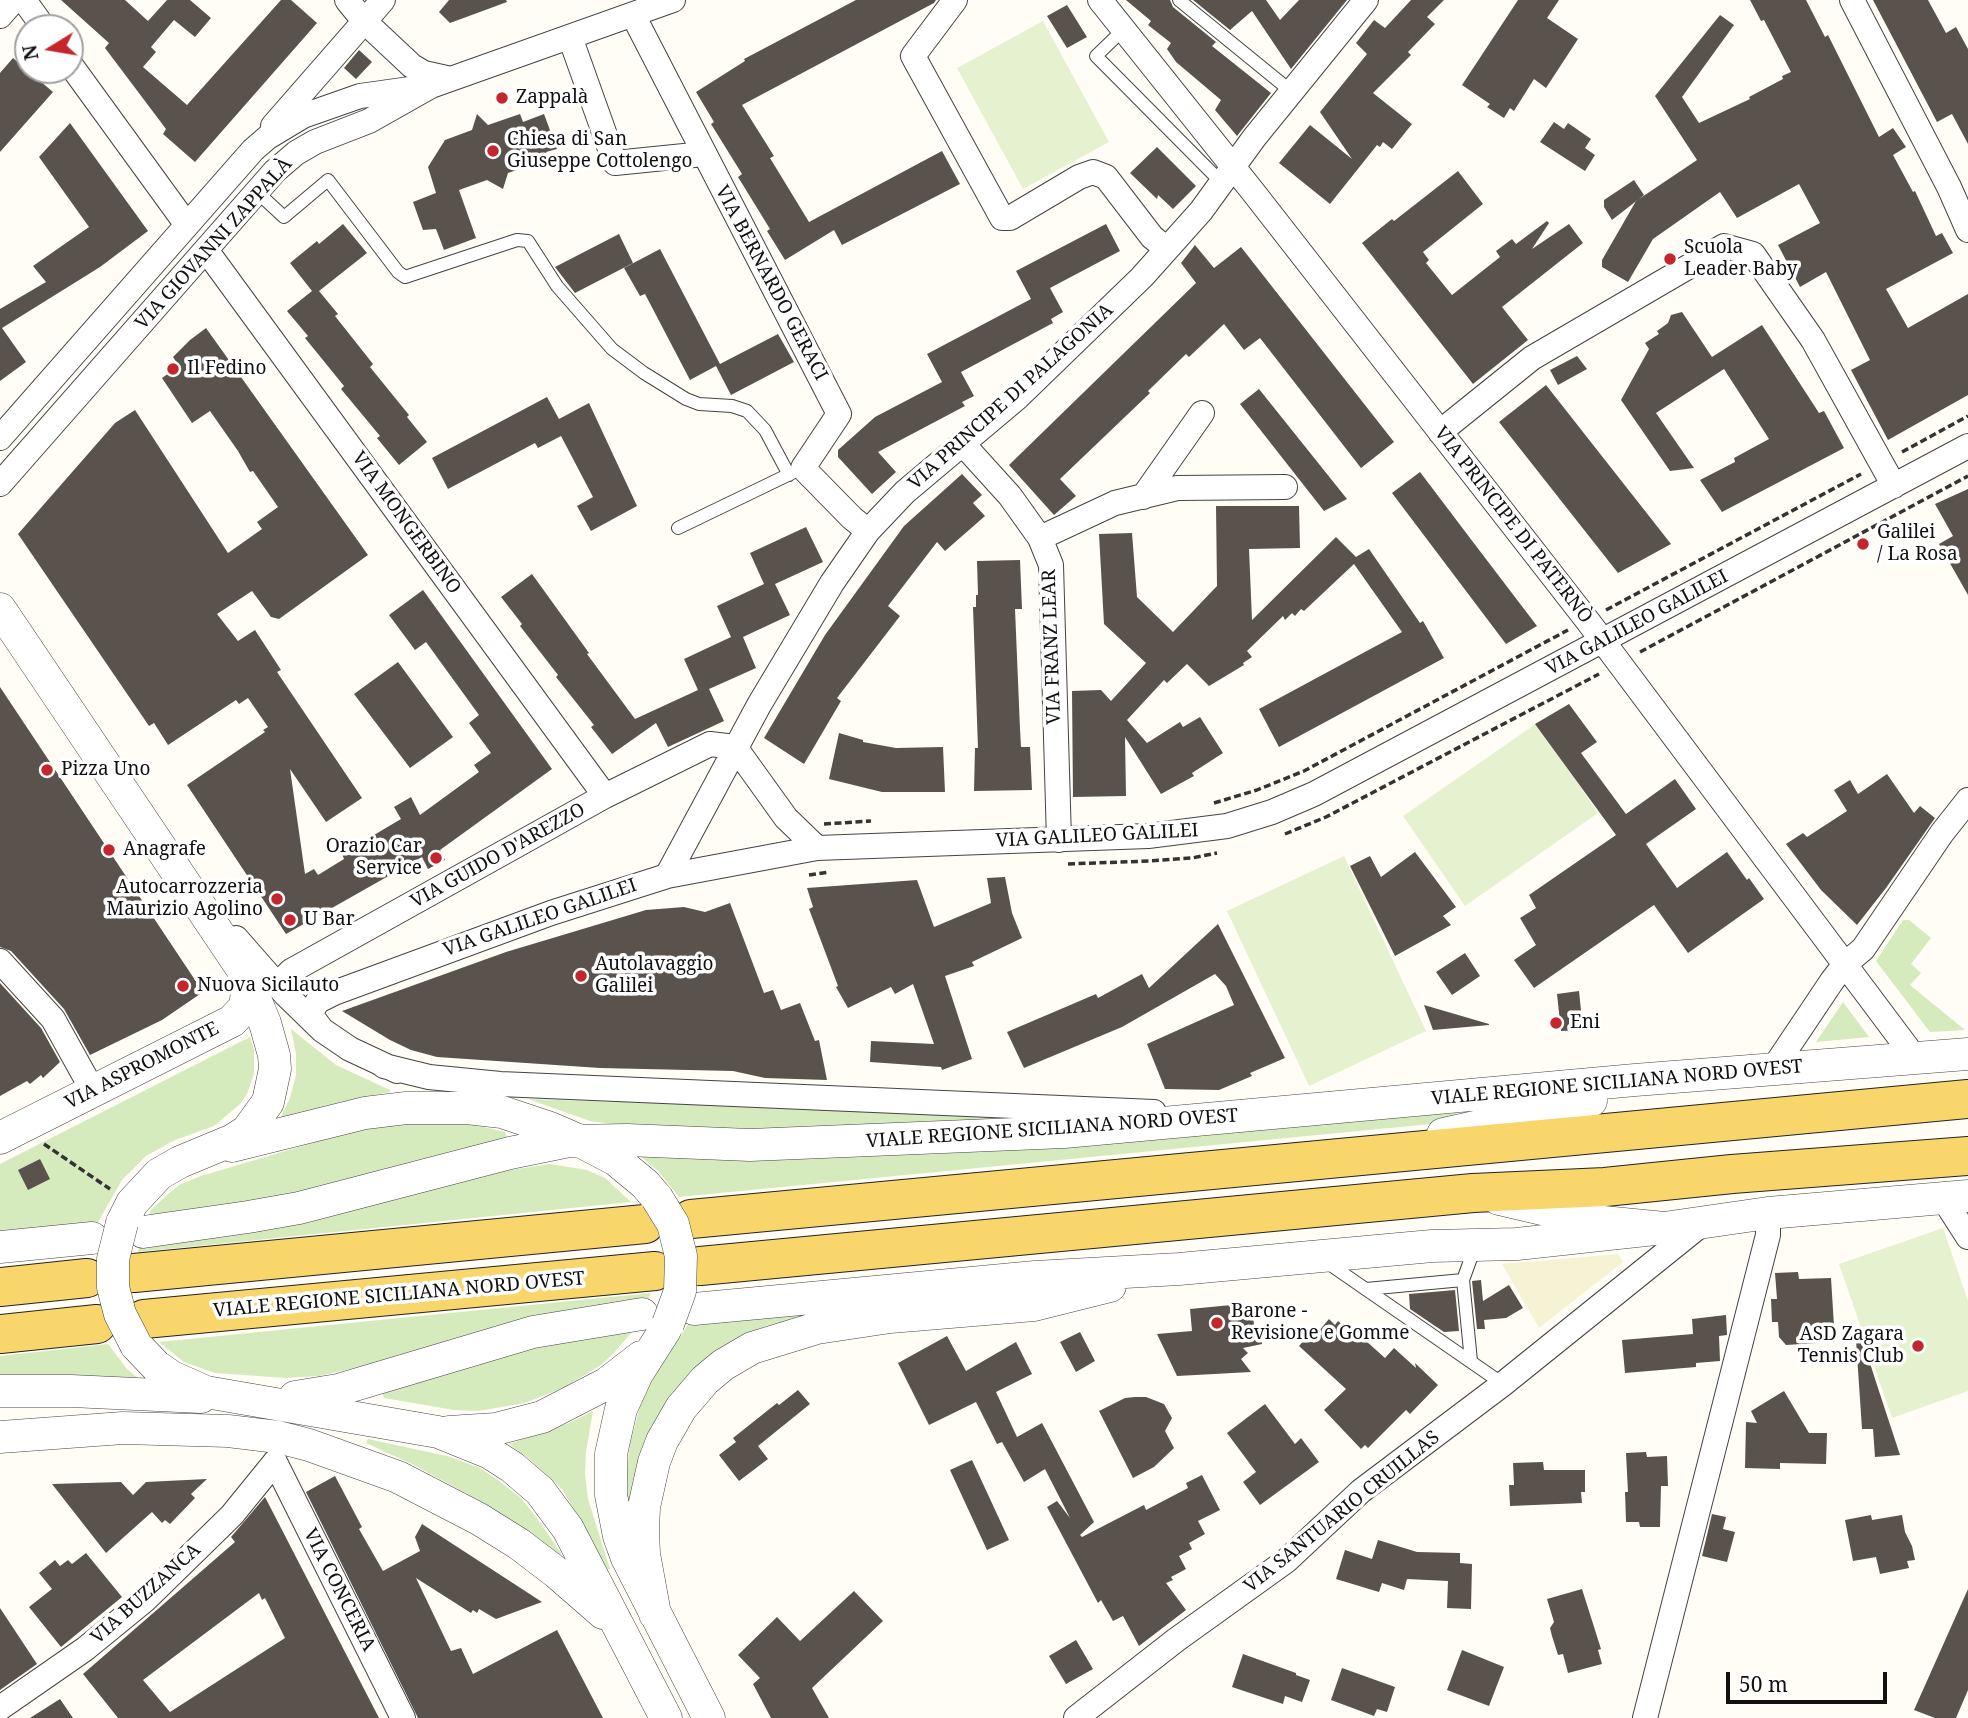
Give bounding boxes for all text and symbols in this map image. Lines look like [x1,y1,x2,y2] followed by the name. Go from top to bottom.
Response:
[14,14,84,84] north arrow
[16,43,45,62] text: N
[516,87,589,109] place label: Zappalà
[494,90,510,106] marker: Zappalà
[507,129,692,173] place label: Chiesa di San Giuseppe Cottolengo
[485,143,501,159] marker: Chiesa di San Giuseppe Cottolengo
[131,153,297,335] street label: VIA GIOVANNI ZAPPALÀ
[710,182,832,384] street label: VIA BERNARDO GERACI
[1684,237,1798,281] place label: Scuola Leader Baby
[1662,251,1678,267] marker: Scuola Leader Baby
[904,299,1118,495] street label: VIA PRINCIPE DI PALAGONIA
[187,358,266,380] place label: Il Fedino
[165,361,181,377] marker: Il Fedino
[1429,422,1597,628] street label: VIA PRINCIPE DI PATERNÒ
[347,447,465,599] street label: VIA MONGERBINO
[1877,522,1958,566] place label: Galilei / La Rosa
[1855,536,1871,552] marker: Galilei / La Rosa
[1542,565,1732,681] street label: VIA GALILEO GALILEI
[1038,569,1066,725] street label: VIA FRANZ LEAR
[61,759,150,781] place label: Pizza Uno
[39,762,55,778] marker: Pizza Uno
[407,799,589,913] street label: VIA GUIDO D'AREZZO
[995,819,1199,853] street label: VIA GALILEO GALILEI
[326,836,422,880] place label: Orazio Car Service
[123,839,206,861] place label: Anagrafe
[101,842,117,858] marker: Anagrafe
[428,850,444,866] marker: Orazio Car Service
[440,874,640,962] street label: VIA GALILEO GALILEI
[106,877,263,921] place label: Autocarrozzeria Maurizio Agolino
[269,891,285,907] marker: Autocarrozzeria Maurizio Agolino
[304,909,355,931] place label: U Bar
[282,912,298,928] marker: U Bar
[595,954,714,998] place label: Autolavaggio Galilei
[573,968,589,984] marker: Autolavaggio Galilei
[197,975,339,997] place label: Nuova Sicilauto
[175,978,191,994] marker: Nuova Sicilauto
[1570,1012,1600,1034] place label: Eni
[1548,1015,1564,1031] marker: Eni
[61,1017,223,1115] street label: VIA ASPROMONTE
[1430,1055,1804,1111] street label: VIALE REGIONE SICILIANA NORD OVEST
[865,1105,1239,1153] street label: VIALE REGIONE SICILIANA NORD OVEST
[212,1267,586,1323] street label: VIALE REGIONE SICILIANA NORD OVEST
[1231,1301,1409,1345] place label: Barone - Revisione e Gomme
[1209,1315,1225,1331] marker: Barone - Revisione e Gomme
[1798,1324,1904,1368] place label: ASD Zagara Tennis Club
[1910,1338,1926,1354] marker: ASD Zagara Tennis Club
[1240,1426,1444,1598] street label: VIA SANTUARIO CRUILLAS
[298,1525,380,1655] street label: VIA CONCERIA
[86,1539,206,1649] street label: VIA BUZZANCA
[1730,1658,1891,1702] scale bar
[1739,1670,1788,1698] text: 50 m

